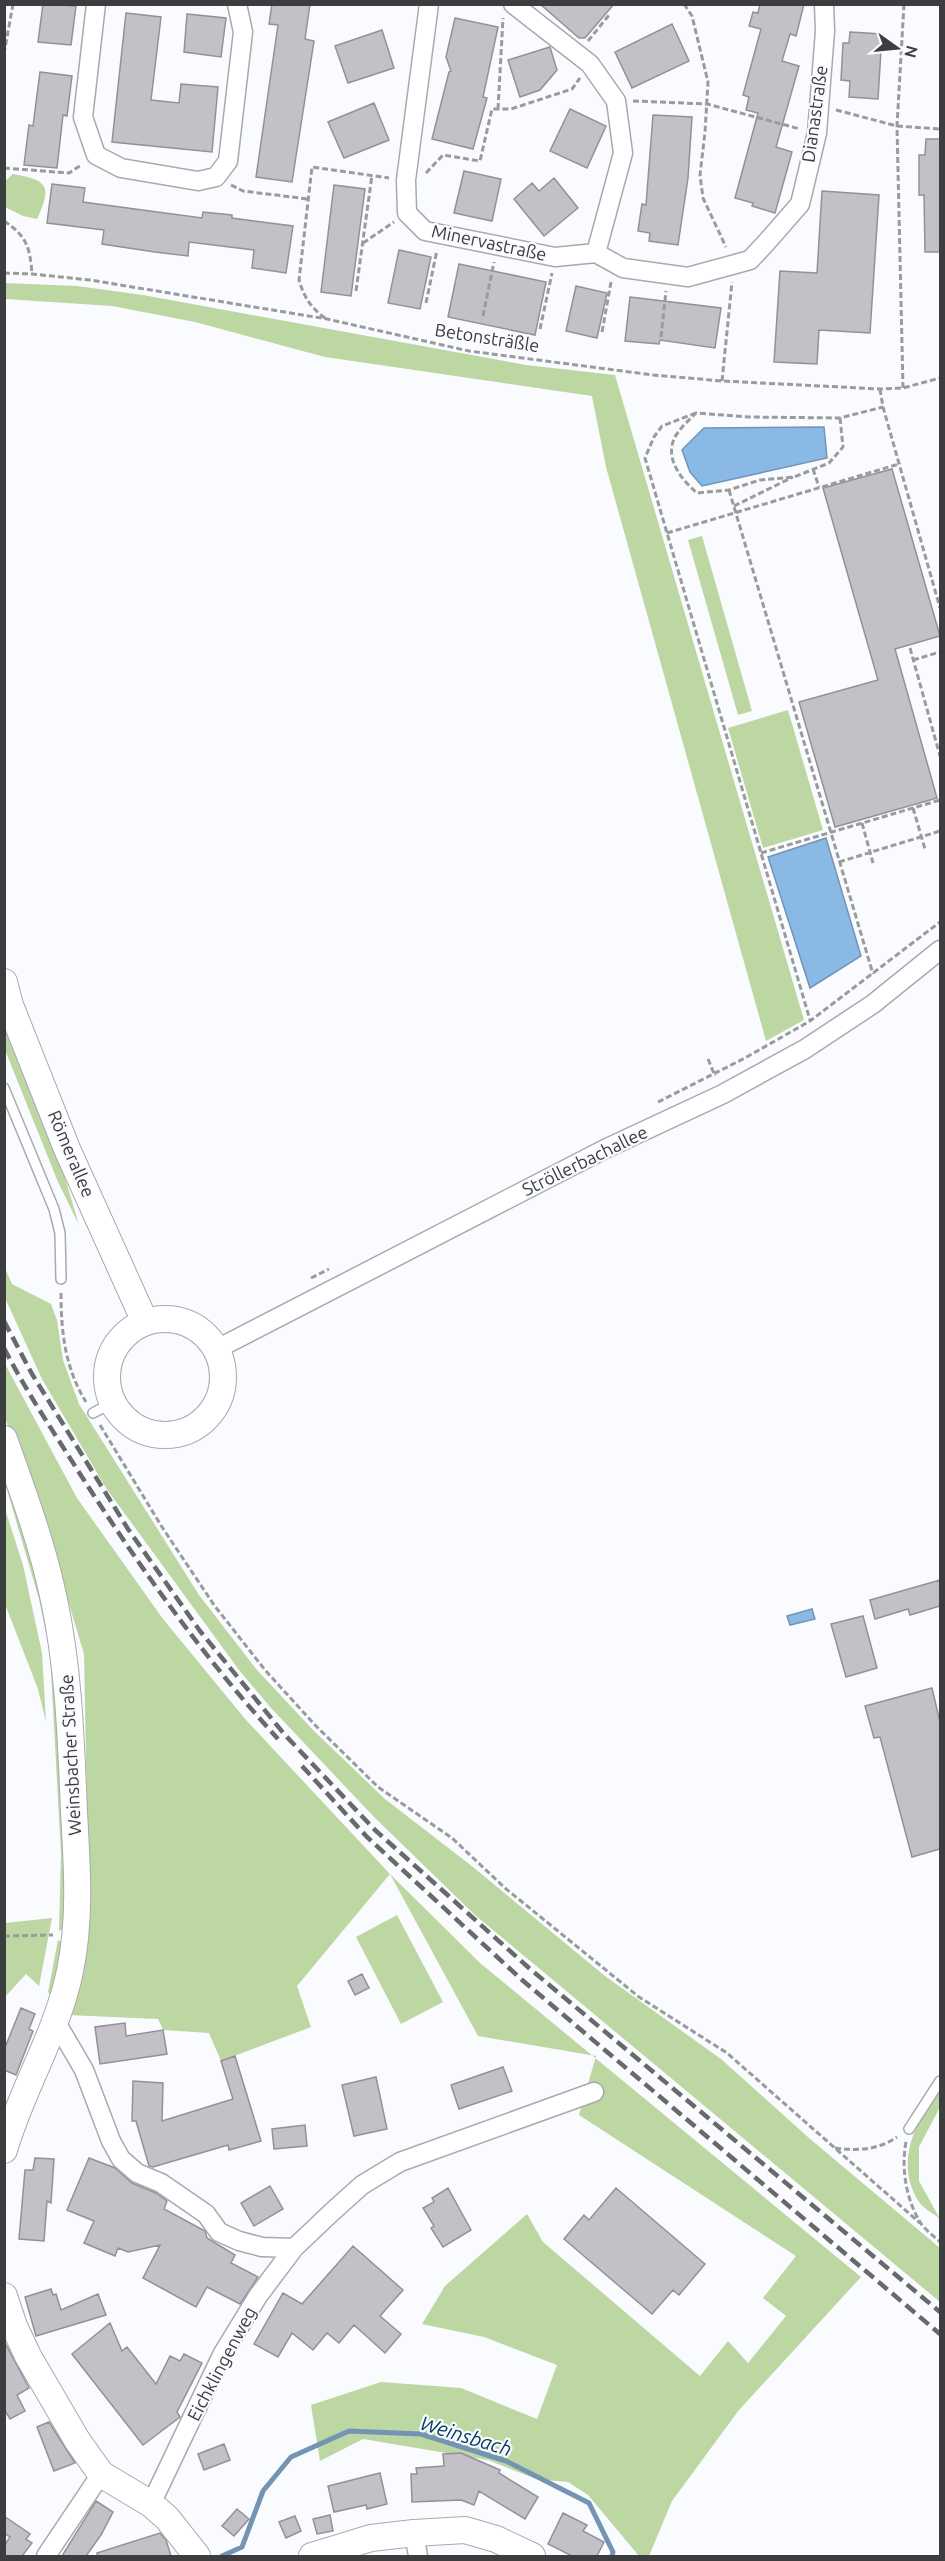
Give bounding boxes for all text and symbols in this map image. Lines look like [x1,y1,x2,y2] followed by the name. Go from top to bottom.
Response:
[867,18,927,78] north arrow
[901,44,922,60] text: N
[797,64,831,164] street label: Dianastraße
[430,220,549,264] street label: Minervastraße
[433,319,541,355] street label: Betonsträßle
[45,1107,99,1200] street label: Römerallee
[519,1121,651,1199] street label: Ströllerbachallee
[56,1674,84,1836] street label: Weinsbacher Straße
[183,2303,260,2424] street label: Eichklingenweg
[418,2411,515,2460] water label: Weinsbach

